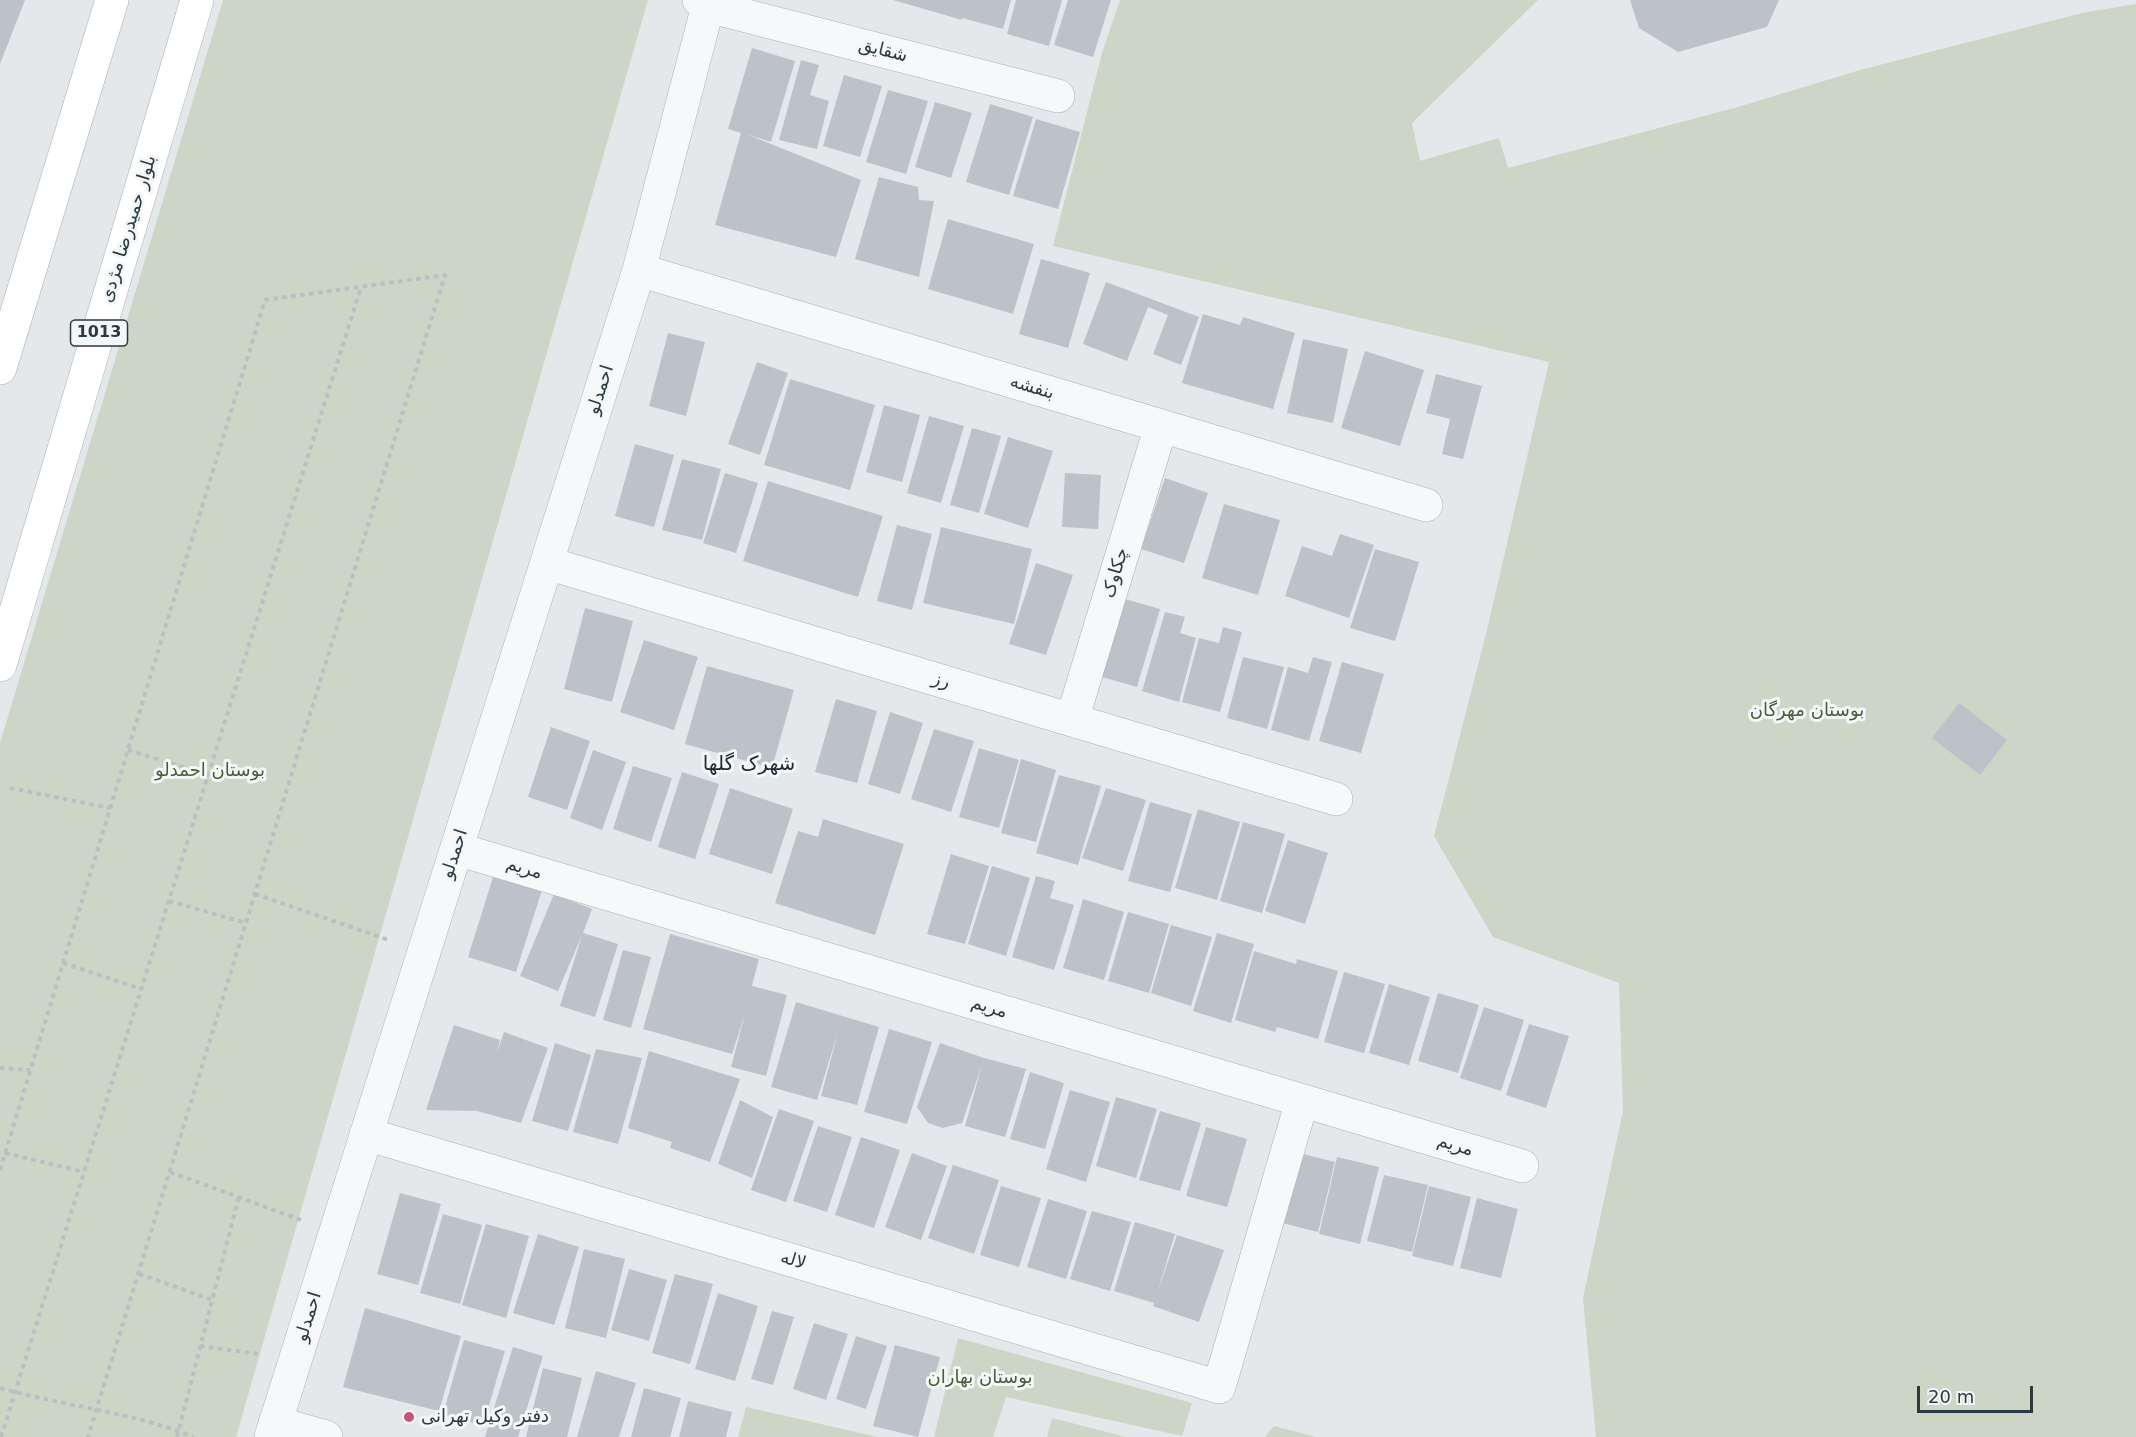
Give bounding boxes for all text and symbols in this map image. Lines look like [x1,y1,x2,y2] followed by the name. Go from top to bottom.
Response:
[856,35,910,67] street label: شقایق
[96,153,162,305] street label: بلوار حمیدرضا مژدی
[70,320,128,346] road number: 1013
[583,363,619,417] street label: احمدلو
[1007,371,1057,405] street label: بنفشه
[1098,545,1134,601] street label: چکاوک
[930,668,952,694] street label: رز
[1750,700,1864,722] park label: بوستان مهرگان
[703,753,795,777] district label: شهرک گلها
[155,760,265,782] park label: بوستان احمدلو
[437,827,473,881] street label: احمدلو
[503,853,545,885] street label: مریم
[968,992,1010,1024] street label: مریم
[1434,1130,1476,1162] street label: مریم
[778,1247,808,1275] street label: لاله
[291,1290,327,1344] street label: احمدلو
[928,1367,1032,1389] park label: بوستان بهاران
[1920,1374,2036,1412] scale bar
[1928,1386,1974,1407] text: 20 m
[421,1406,549,1428] place label: دفتر وکیل تهرانی
[402,1410,416,1424] marker: دفتر وکیل تهرانی

